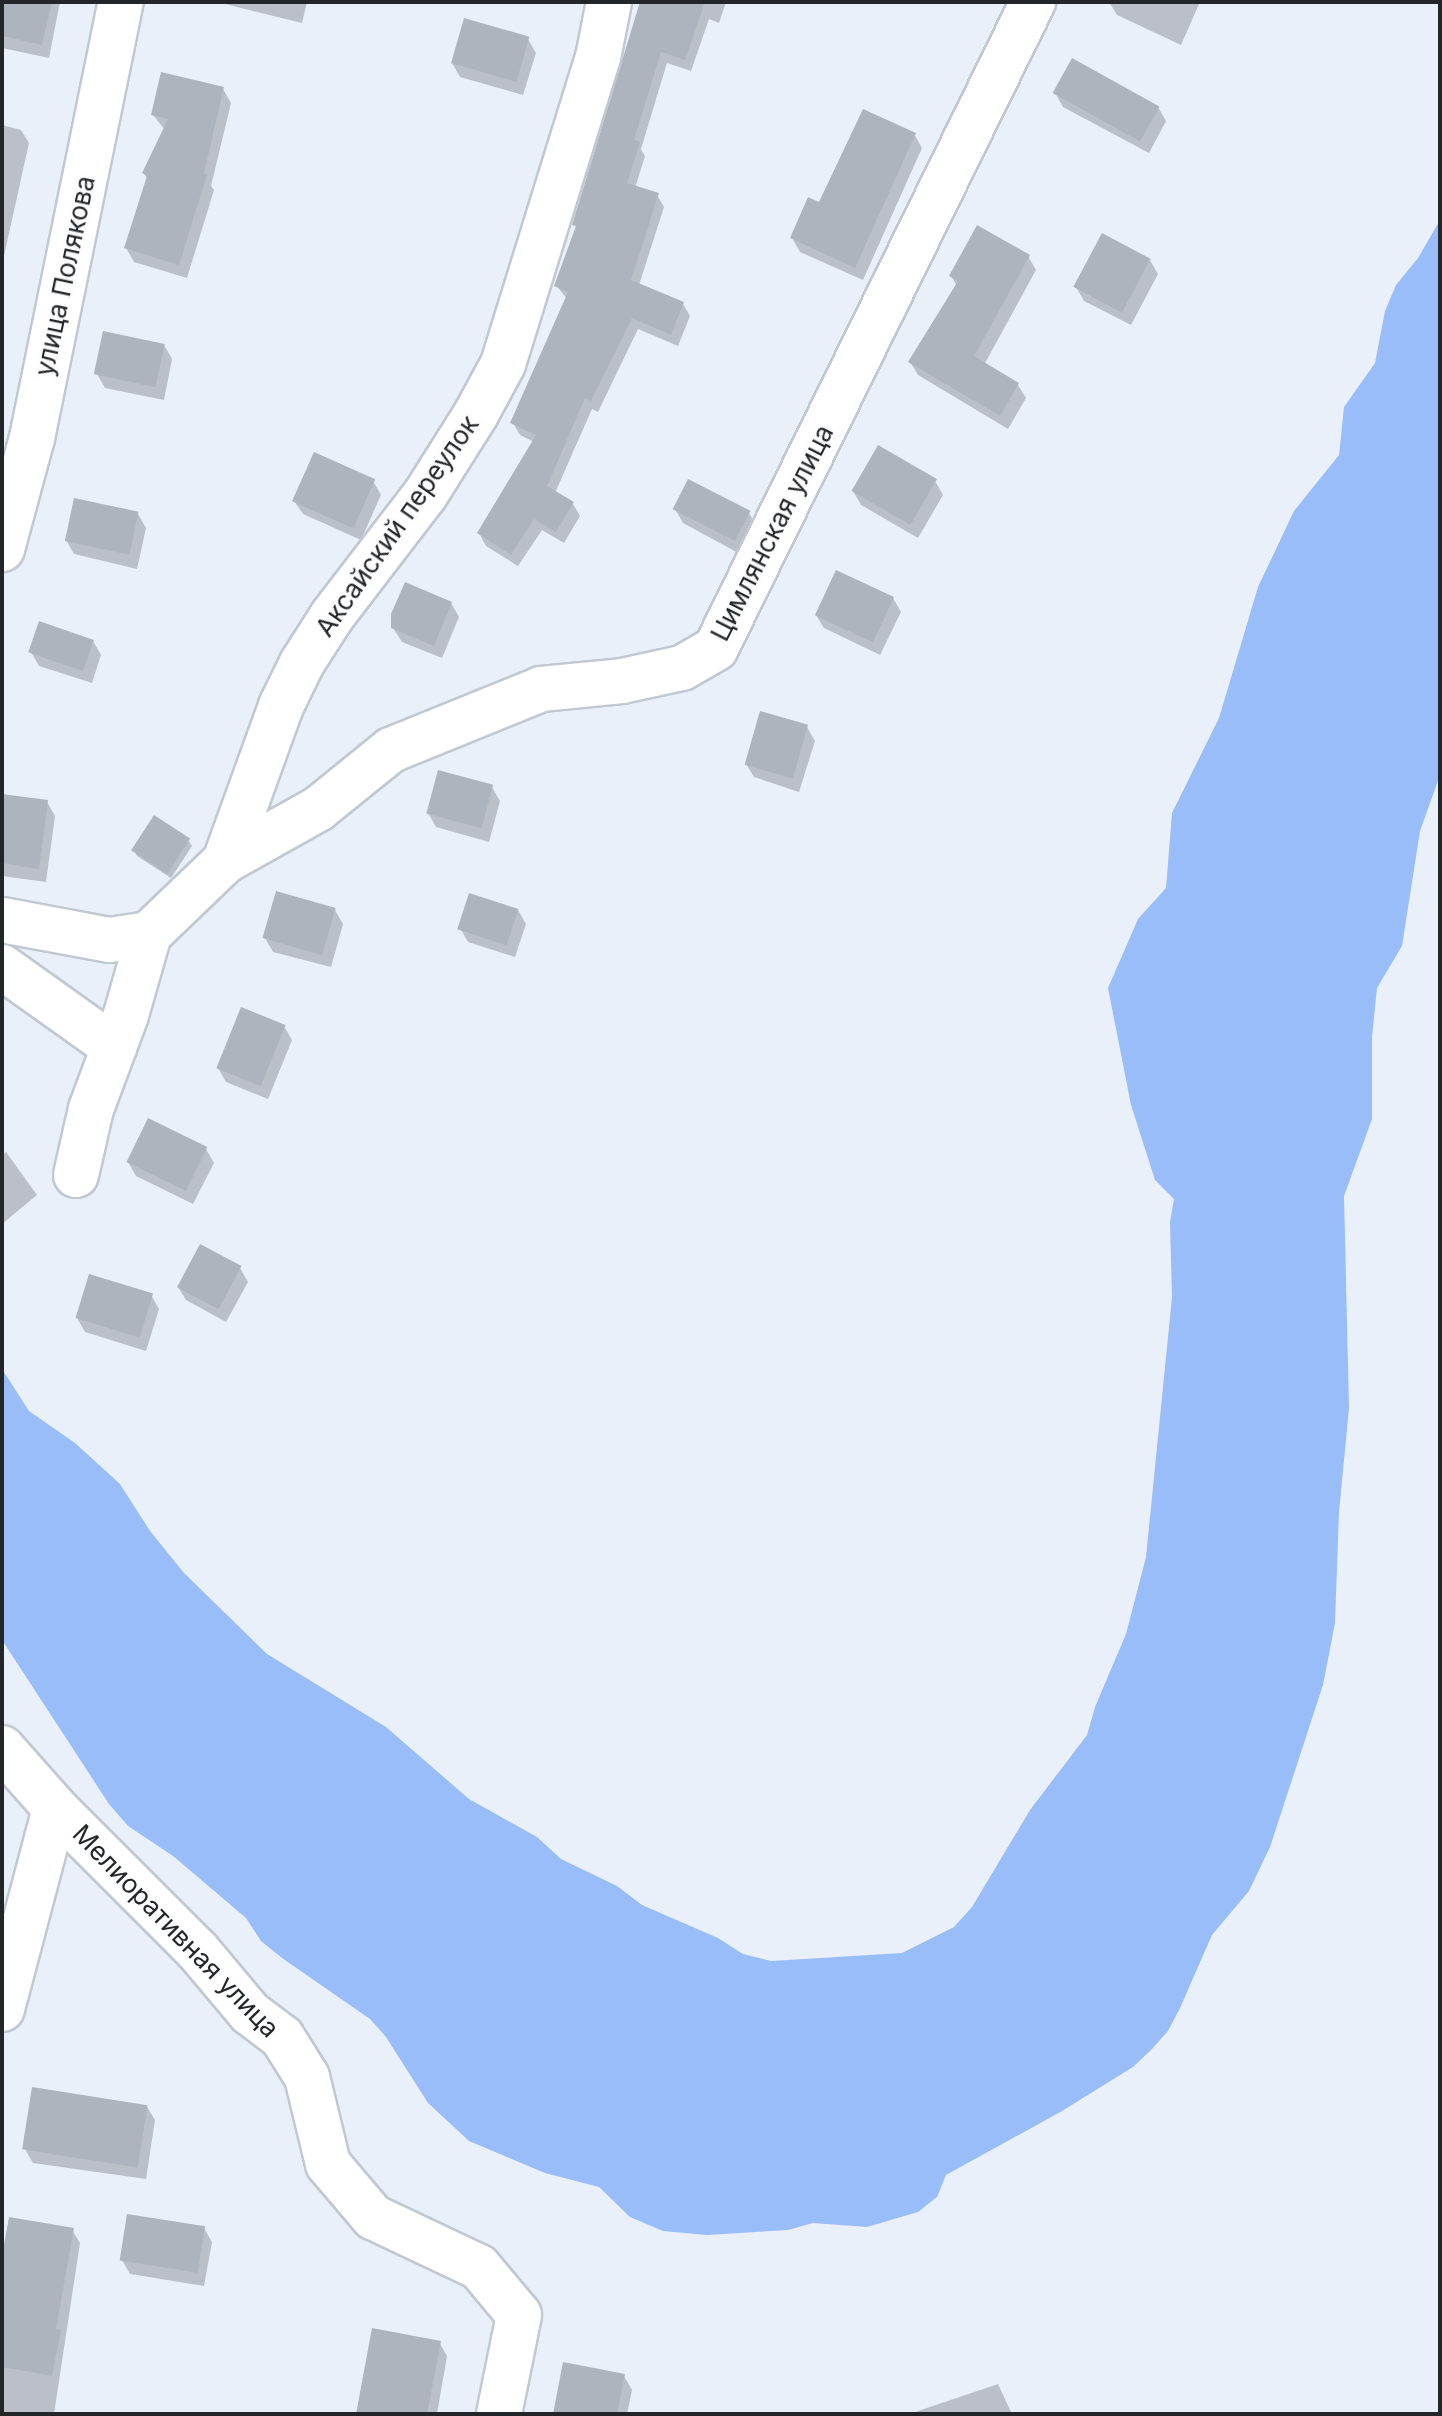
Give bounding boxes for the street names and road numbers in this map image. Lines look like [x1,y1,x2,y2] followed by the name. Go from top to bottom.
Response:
[29,173,101,379] street label: улица Полякова
[309,409,485,643] street label: Аксайский переулок
[704,420,840,646] street label: Цимлянская улица
[66,1818,286,2044] street label: Мелиоративная улица

